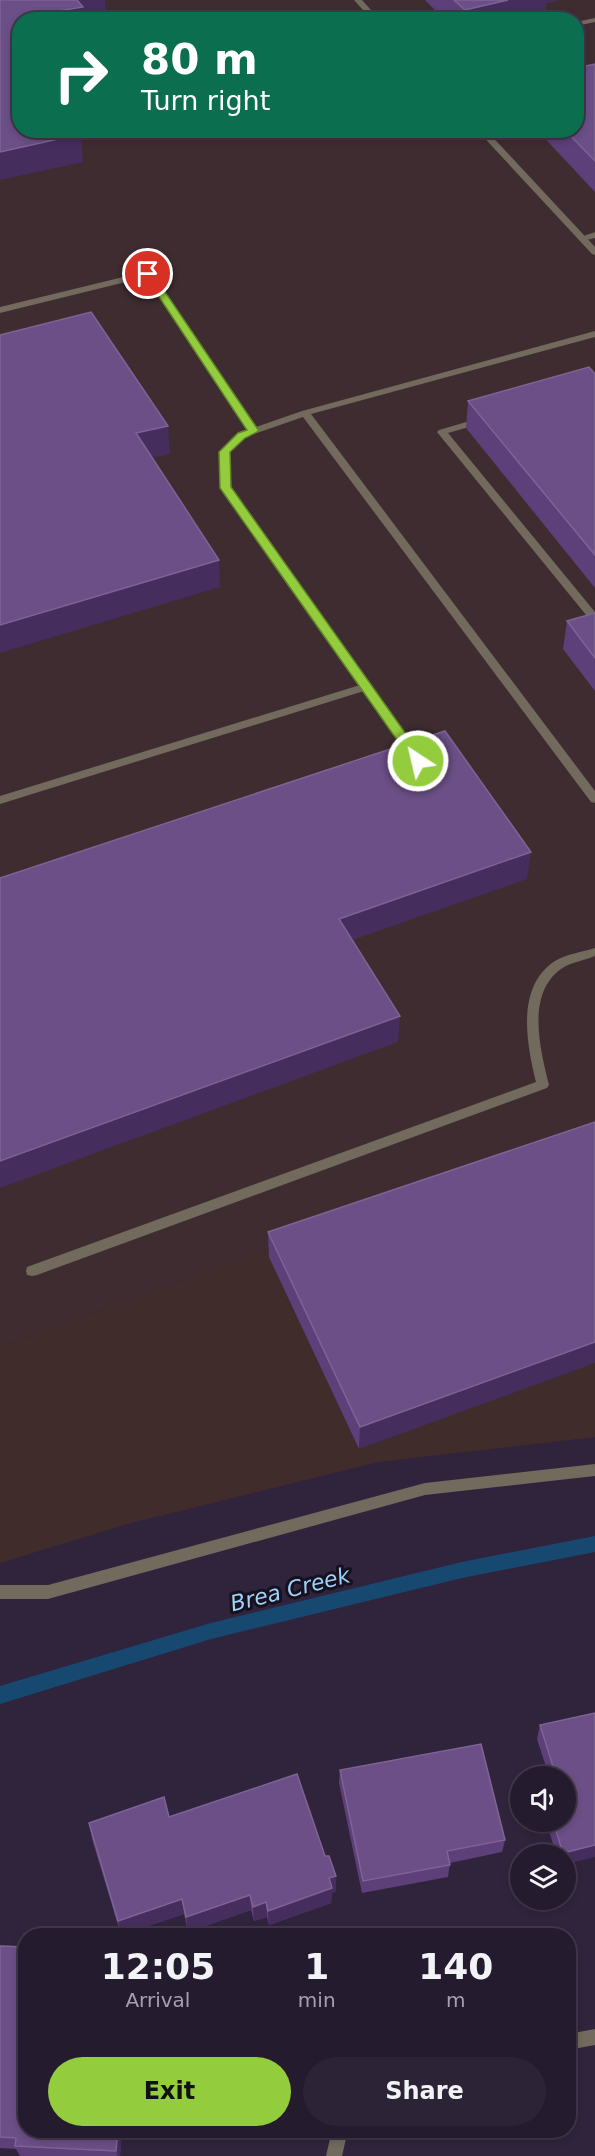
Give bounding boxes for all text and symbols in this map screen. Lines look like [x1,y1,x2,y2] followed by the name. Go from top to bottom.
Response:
[141,35,258,84] text: 80 m
[42,36,120,114] icon: right
[141,85,270,116] text: Turn right
[122,248,173,299] pin
[131,257,164,290] icon: arrive
[386,729,450,793] position arrow
[228,1562,354,1616] water label: Brea Creek
[510,1766,576,1910] map controls
[510,1766,576,1832] button: sound
[510,1844,576,1910] button: layers
[101,1946,215,1987] text: 12:05
[304,1946,329,1987] text: 1
[418,1946,493,1987] text: 140
[125,1988,190,2012] text: Arrival
[298,1988,336,2012] text: min
[446,1988,466,2012] text: m
[48,2057,291,2126] button: Exit
[303,2057,546,2126] button: Share

